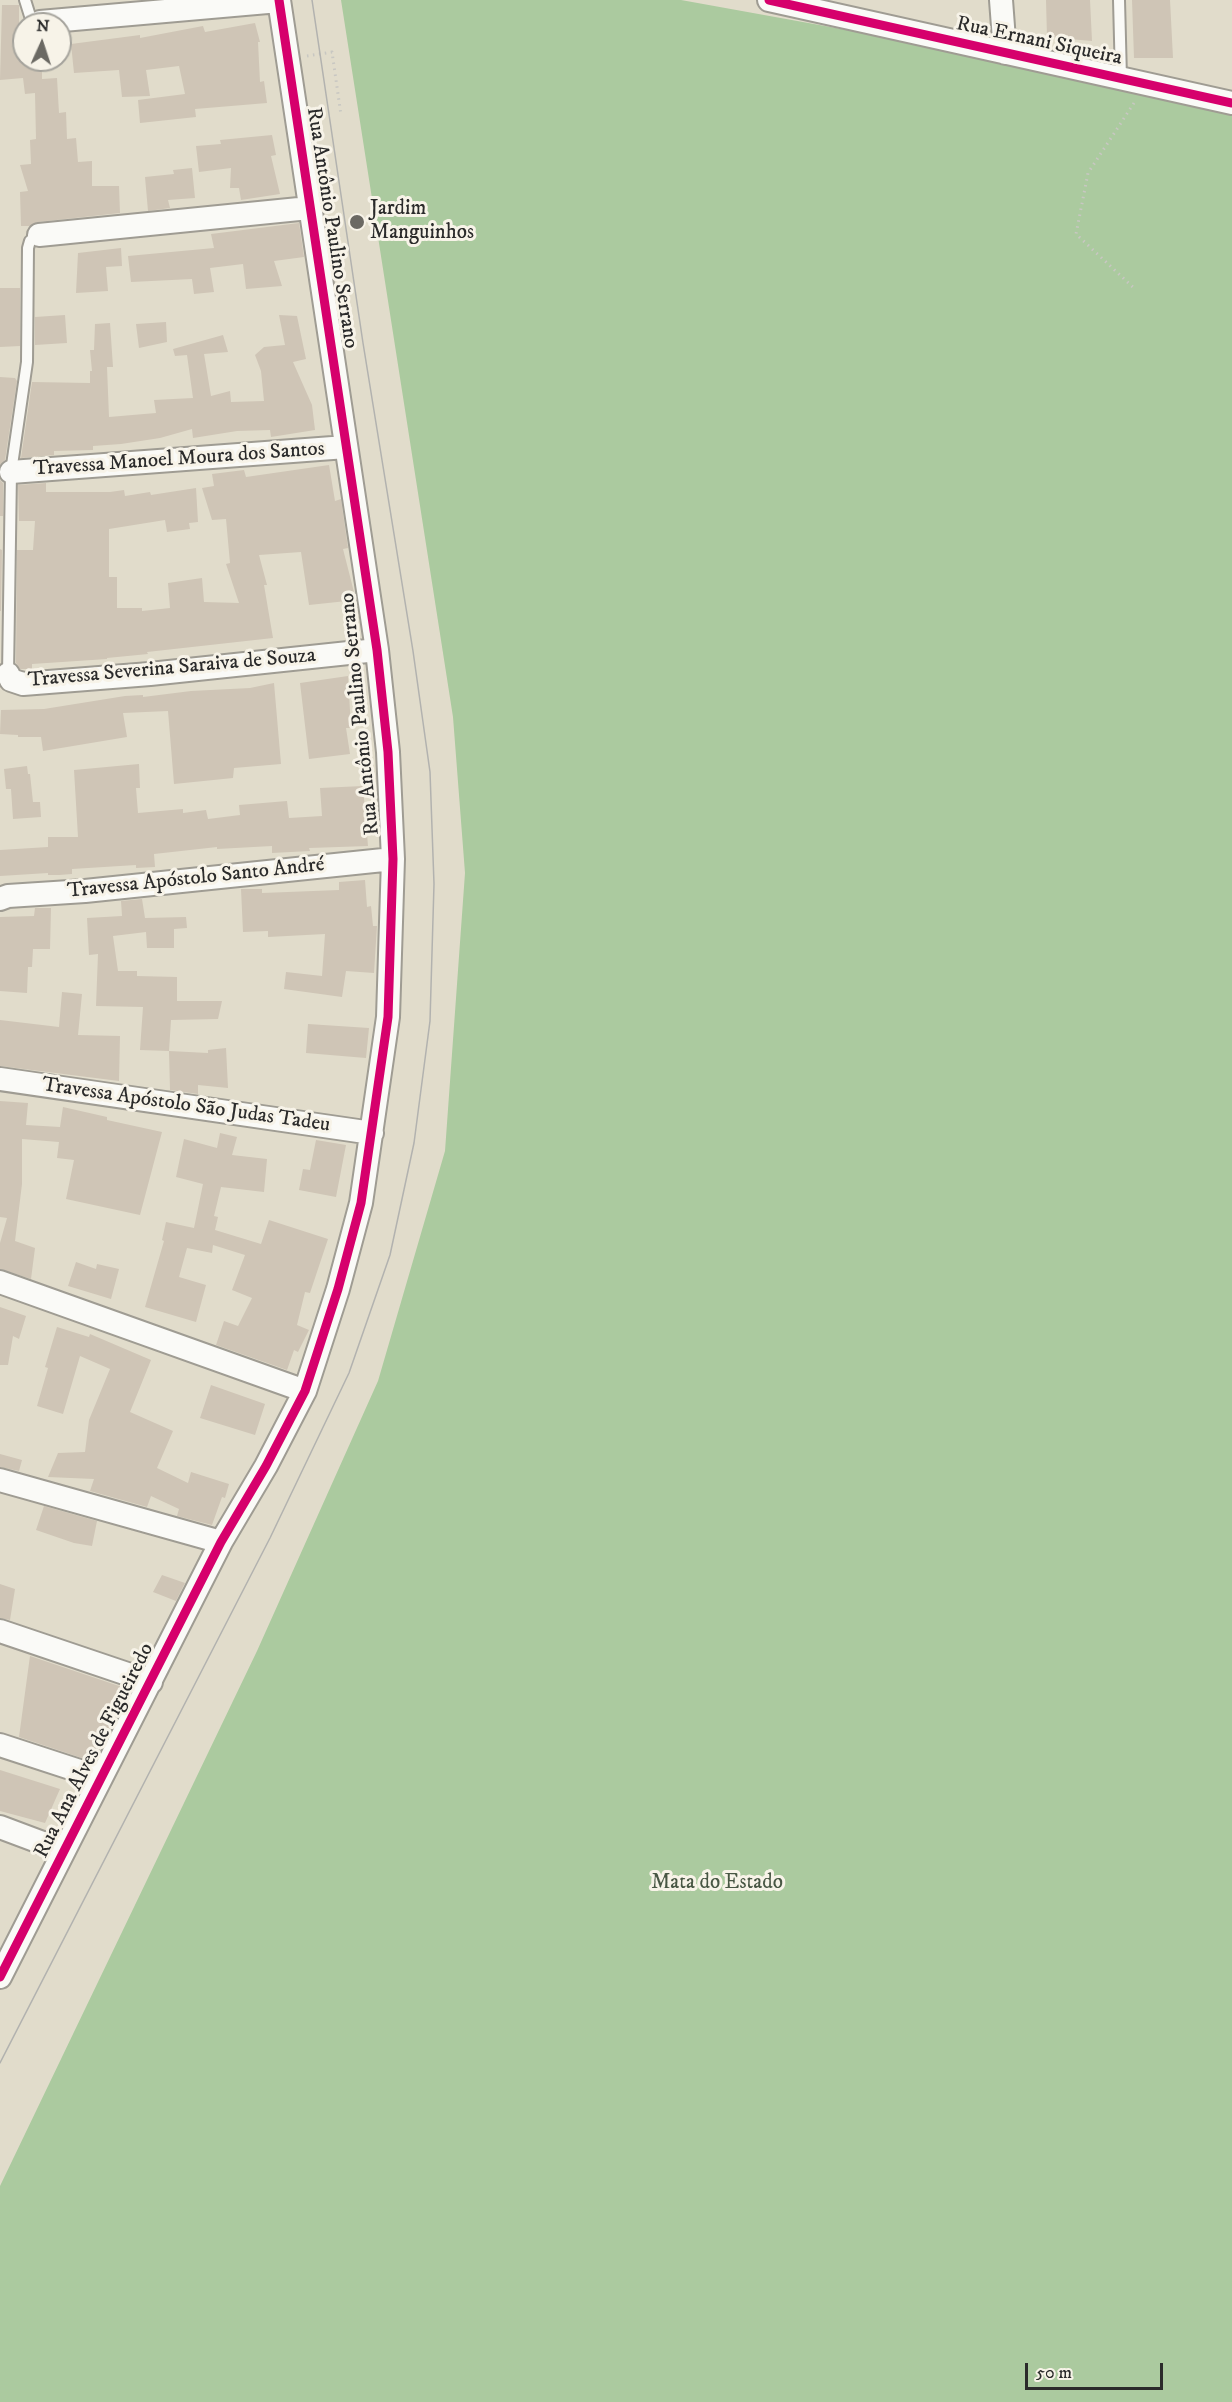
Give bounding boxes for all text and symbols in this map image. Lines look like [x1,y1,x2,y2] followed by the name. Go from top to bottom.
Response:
[12,12,72,72] north arrow
[954,12,1124,72] street label: Rua Ernani Siqueira
[36,16,50,36] text: N
[299,106,363,350] street label: Rua Antônio Paulino Serrano
[370,197,474,247] place label: Jardim Manguinhos
[348,213,366,231] marker: Jardim Manguinhos
[33,437,325,483] street label: Travessa Manoel Moura dos Santos
[336,591,386,837] street label: Rua Antônio Paulino Serrano
[27,644,317,694] street label: Travessa Severina Saraiva de Souza
[66,853,326,905] street label: Travessa Apóstolo Santo André
[40,1073,332,1139] street label: Travessa Apóstolo São Judas Tadeu
[30,1639,160,1863] street label: Rua Ana Alves de Figueiredo
[651,1871,783,1897] park label: Mata do Estado
[1028,2351,1166,2389] scale bar
[1036,2362,1072,2384] text: 50 m

